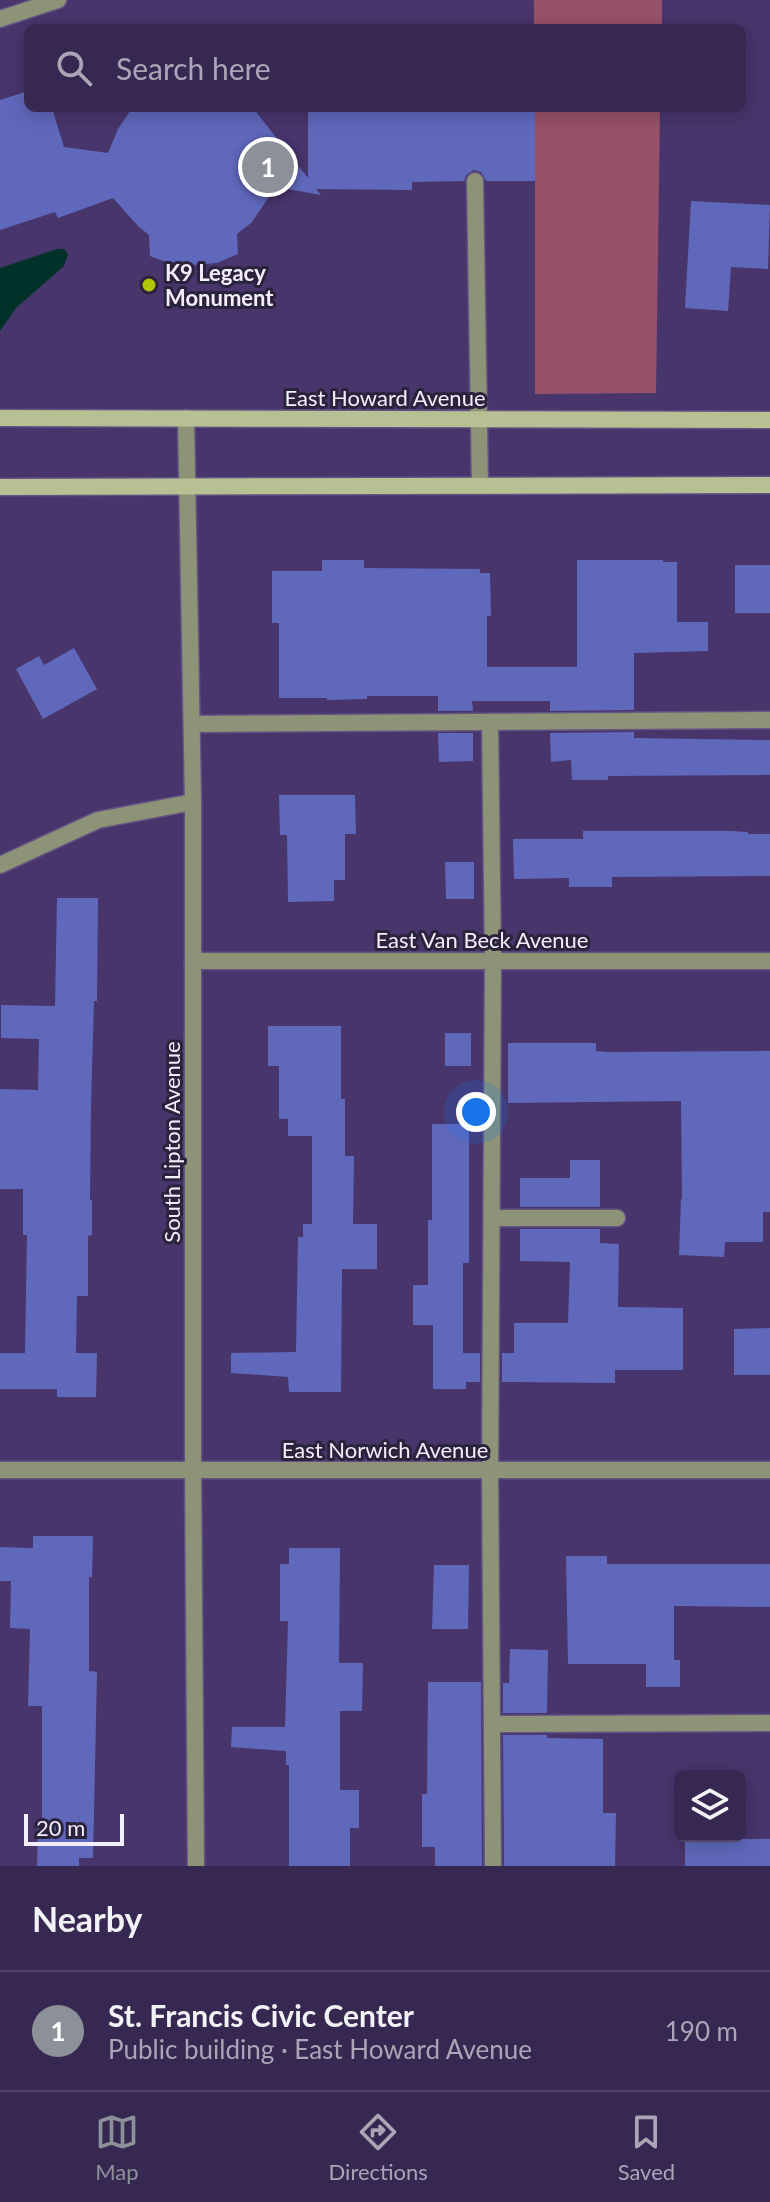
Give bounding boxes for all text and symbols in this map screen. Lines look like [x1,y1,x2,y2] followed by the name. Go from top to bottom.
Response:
[24,24,746,112] search box
[52,46,96,90] icon: search
[116,50,271,86] text: Search here
[242,137,294,197] pin: 1
[165,259,274,311] place label: K9 Legacy Monument
[140,276,158,294] marker: K9 Legacy Monument
[284,384,486,411] street label: East Howard Avenue
[376,926,588,953] street label: East Van Beck Avenue
[158,1041,185,1243] street label: South Lipton Avenue
[456,1092,496,1132] your location
[282,1436,488,1463] street label: East Norwich Avenue
[674,1770,746,1842] map controls
[674,1770,746,1842] button: layers
[24,1810,124,1846] scale bar
[36,1814,85,1841] text: 20 m
[32,1898,143,1939] text: Nearby
[108,1997,414,2033] text: St. Francis Civic Center
[50,2015,66,2047] text: 1
[665,2015,738,2047] text: 190 m
[108,2033,532,2065] text: Public building · East Howard Avenue
[95,2110,139,2185] tab: Map
[329,2110,428,2185] tab: Directions
[618,2110,675,2185] tab: Saved

